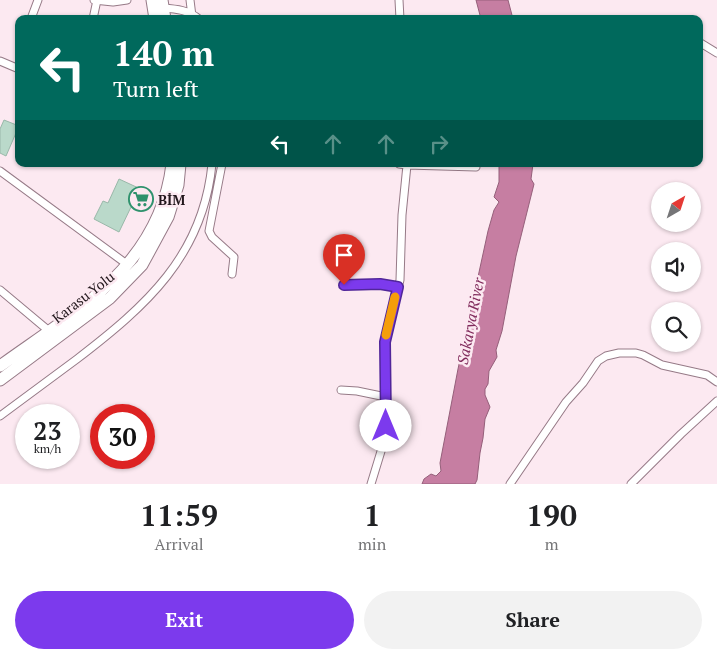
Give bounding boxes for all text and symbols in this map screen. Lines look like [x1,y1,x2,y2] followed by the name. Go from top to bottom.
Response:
[113,30,214,76] text: 140 m
[30,35,95,100] icon: left
[113,74,199,103] text: Turn left
[266,130,294,158] icon: left
[319,130,347,158] icon: ahead
[372,130,400,158] icon: ahead
[425,130,453,158] icon: right
[651,182,701,232] north arrow
[651,182,701,352] map controls
[128,186,154,212] supermarket icon: BİM
[158,190,185,209] place label: BİM
[323,234,365,285] pin
[330,241,358,269] icon: arrive
[651,242,701,292] button: sound
[48,267,118,327] street label: Karasu Yolu
[452,275,488,366] water label: Sakarya River
[651,302,701,352] button: search
[359,399,411,451] position arrow
[90,404,155,469] speed limit sign: 30
[33,414,62,447] text: 23
[34,441,61,456] text: km/h
[140,495,218,535] text: 11:59
[364,495,381,535] text: 1
[526,495,577,535] text: 190
[154,533,204,555] text: Arrival
[358,533,386,555] text: min
[545,533,558,555] text: m
[15,591,354,649] button: Exit
[364,591,702,649] button: Share

